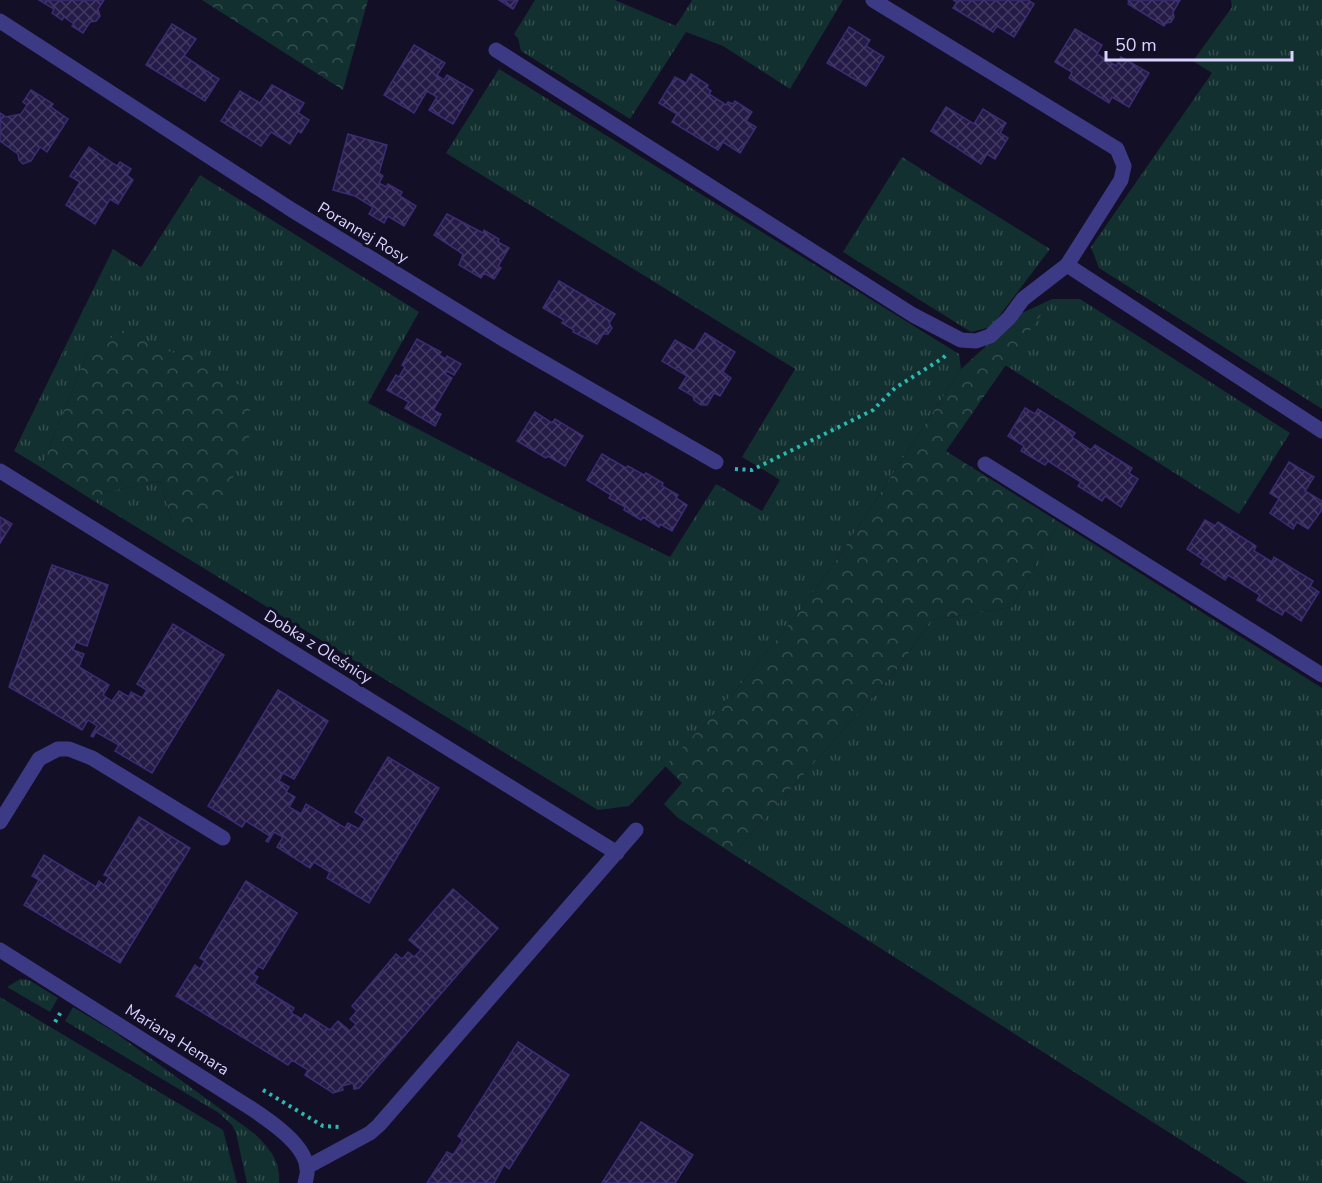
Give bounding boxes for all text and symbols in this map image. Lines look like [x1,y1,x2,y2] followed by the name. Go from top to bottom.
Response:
[1106,24,1292,62] scale bar
[1115,33,1157,57] text: 50 m
[313,197,413,269] street label: Porannej Rosy
[260,605,377,690] street label: Dobka z Oleśnicy
[121,999,233,1081] street label: Mariana Hemara

